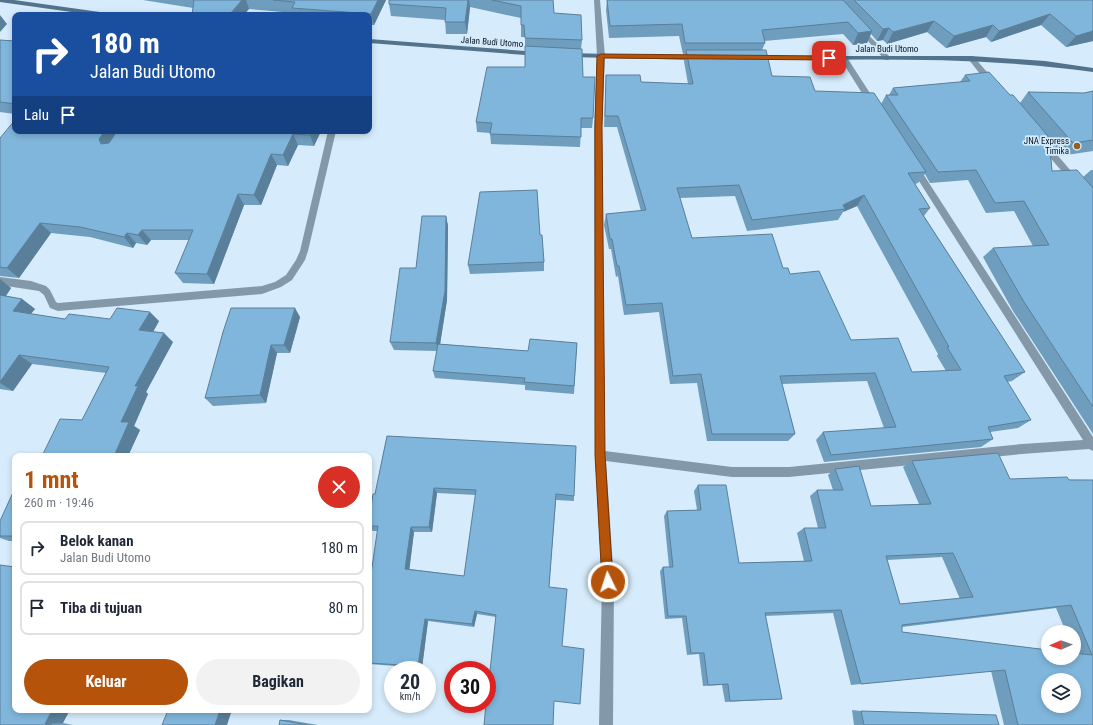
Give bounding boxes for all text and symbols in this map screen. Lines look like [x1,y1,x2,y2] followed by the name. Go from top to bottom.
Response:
[90,27,160,60] text: 180 m
[24,28,76,80] icon: right
[460,35,524,49] street label: Jalan Budi Utomo
[812,41,846,75] pin
[856,44,919,54] street label: Jalan Budi Utomo
[818,47,840,69] icon: arrive
[90,61,216,82] text: Jalan Budi Utomo
[57,104,79,126] icon: arrive
[24,106,49,124] text: Lalu
[1024,136,1069,156] place label: JNA Express Timika
[1072,141,1082,151] marker: JNA Express Timika
[24,466,79,494] text: 1 mnt
[318,466,360,508] button: close
[24,495,94,510] text: 260 m · 19:46
[60,532,134,550] text: Belok kanan
[26,537,48,559] icon: right
[321,539,358,557] text: 180 m
[60,550,151,565] text: Jalan Budi Utomo
[587,561,629,603] position arrow
[26,597,48,619] icon: arrive
[60,599,142,617] text: Tiba di tujuan
[328,599,358,617] text: 80 m
[1041,625,1081,665] north arrow
[1041,625,1081,713] map controls
[24,659,188,705] button: Keluar
[196,659,360,705] button: Bagikan
[444,661,496,713] speed limit sign: 30
[400,670,420,694] text: 20
[1041,673,1081,713] button: layers
[400,691,420,702] text: km/h

